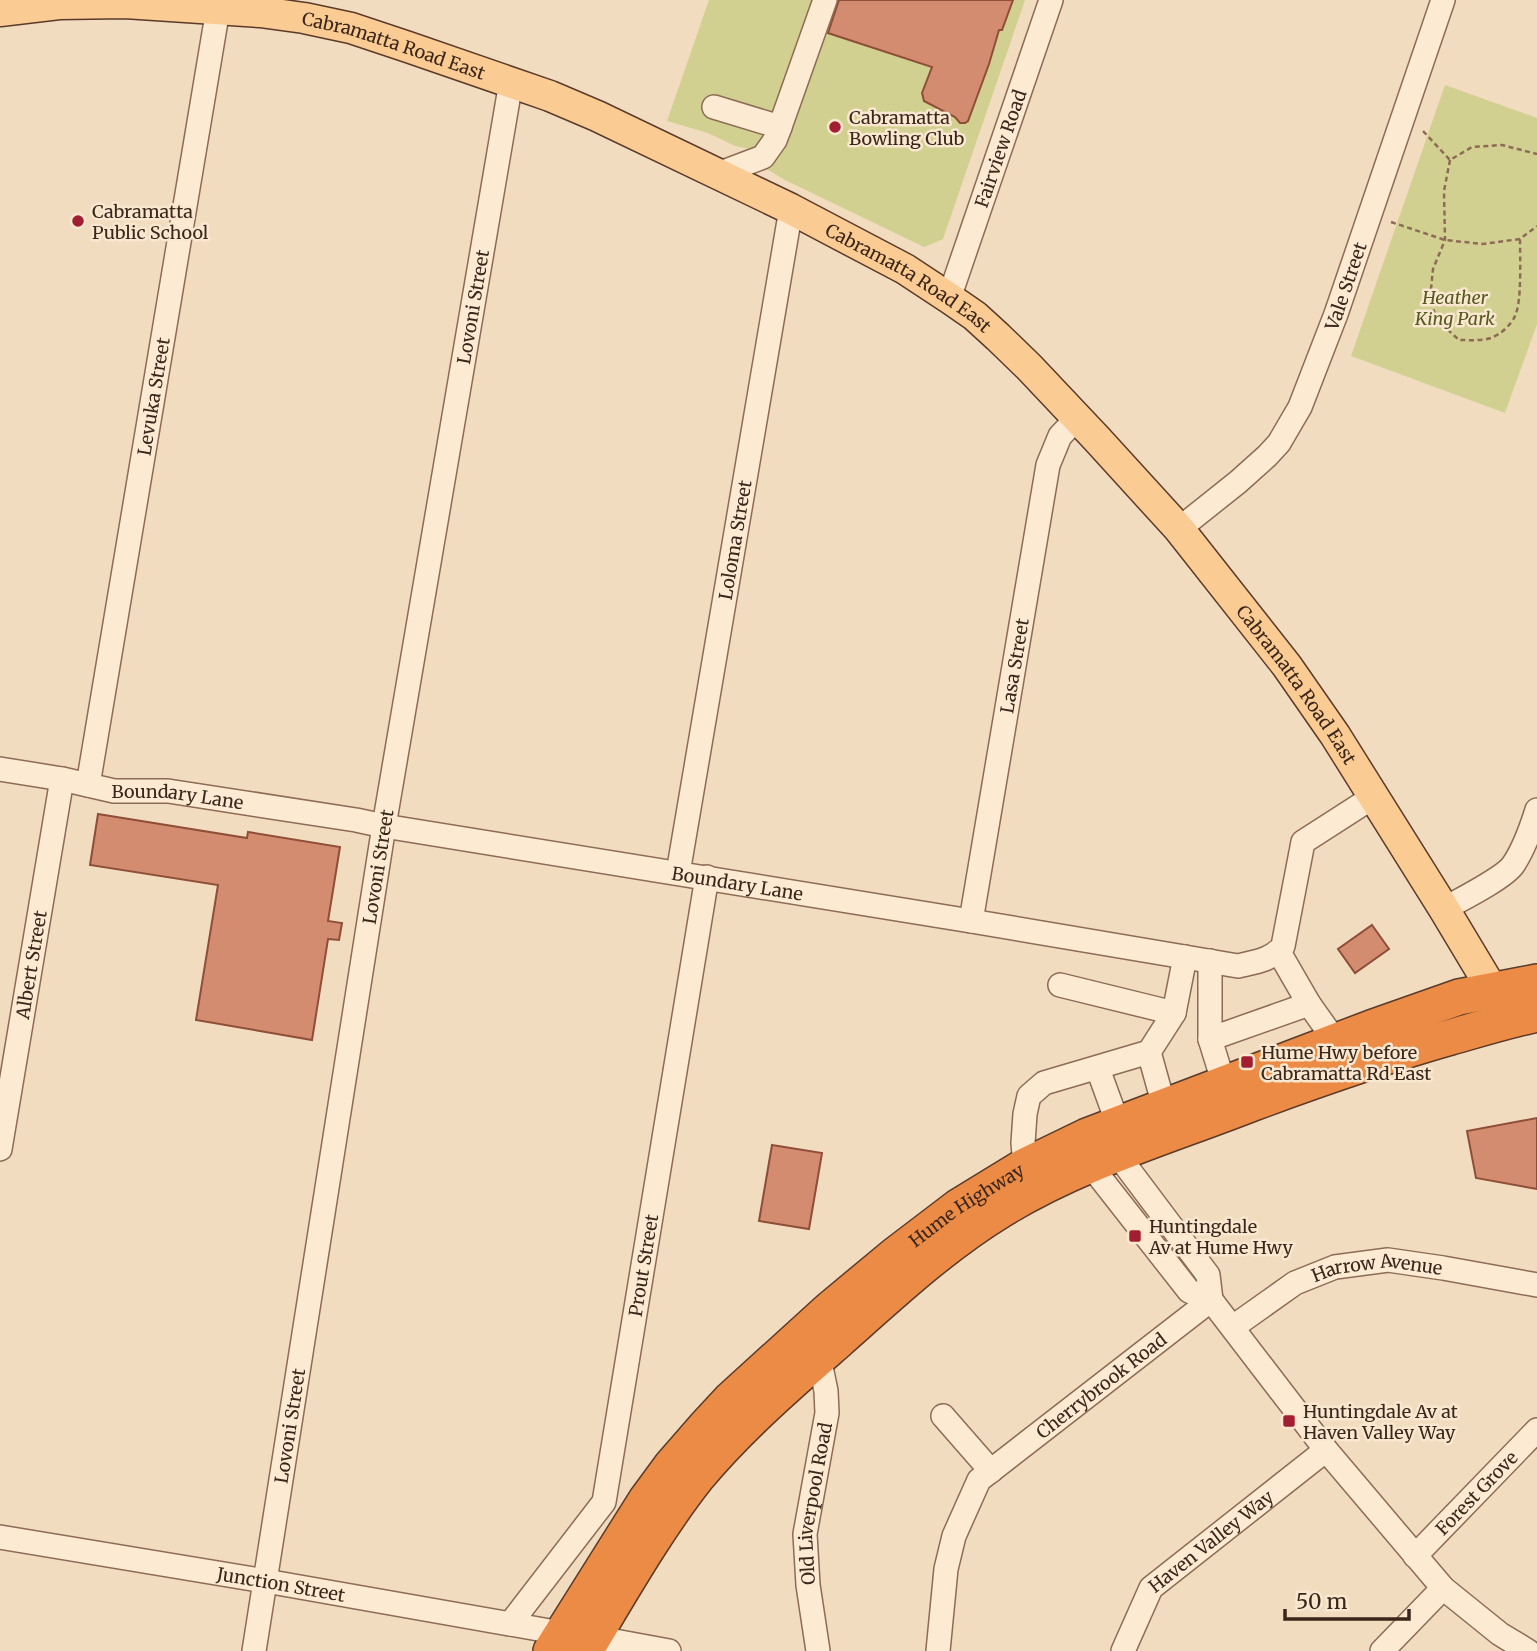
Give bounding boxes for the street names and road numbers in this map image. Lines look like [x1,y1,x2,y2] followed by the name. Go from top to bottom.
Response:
[300,6,489,84] street label: Cabramatta Road East
[969,86,1031,210] street label: Fairview Road
[822,218,997,337] street label: Cabramatta Road East
[1319,239,1371,334] street label: Vale Street
[452,248,494,366] street label: Lovoni Street
[132,336,174,457] street label: Levuka Street
[713,478,756,601] street label: Loloma Street
[1232,600,1362,768] street label: Cabramatta Road East
[995,616,1033,715] street label: Lasa Street
[111,780,245,814] street label: Boundary Lane
[357,808,398,926] street label: Lovoni Street
[670,861,805,905] street label: Boundary Lane
[10,908,51,1022] street label: Albert Street
[904,1158,1028,1252] street label: Hume Highway
[623,1212,663,1318] street label: Prout Street
[1308,1248,1444,1287] street label: Harrow Avenue
[1031,1327,1171,1443] street label: Cherrybrook Road
[269,1367,310,1485] street label: Lovoni Street
[793,1420,837,1586] street label: Old Liverpool Road
[1430,1446,1522,1540] street label: Forest Grove
[1144,1484,1278,1597] street label: Haven Valley Way
[214,1562,347,1606] street label: Junction Street

